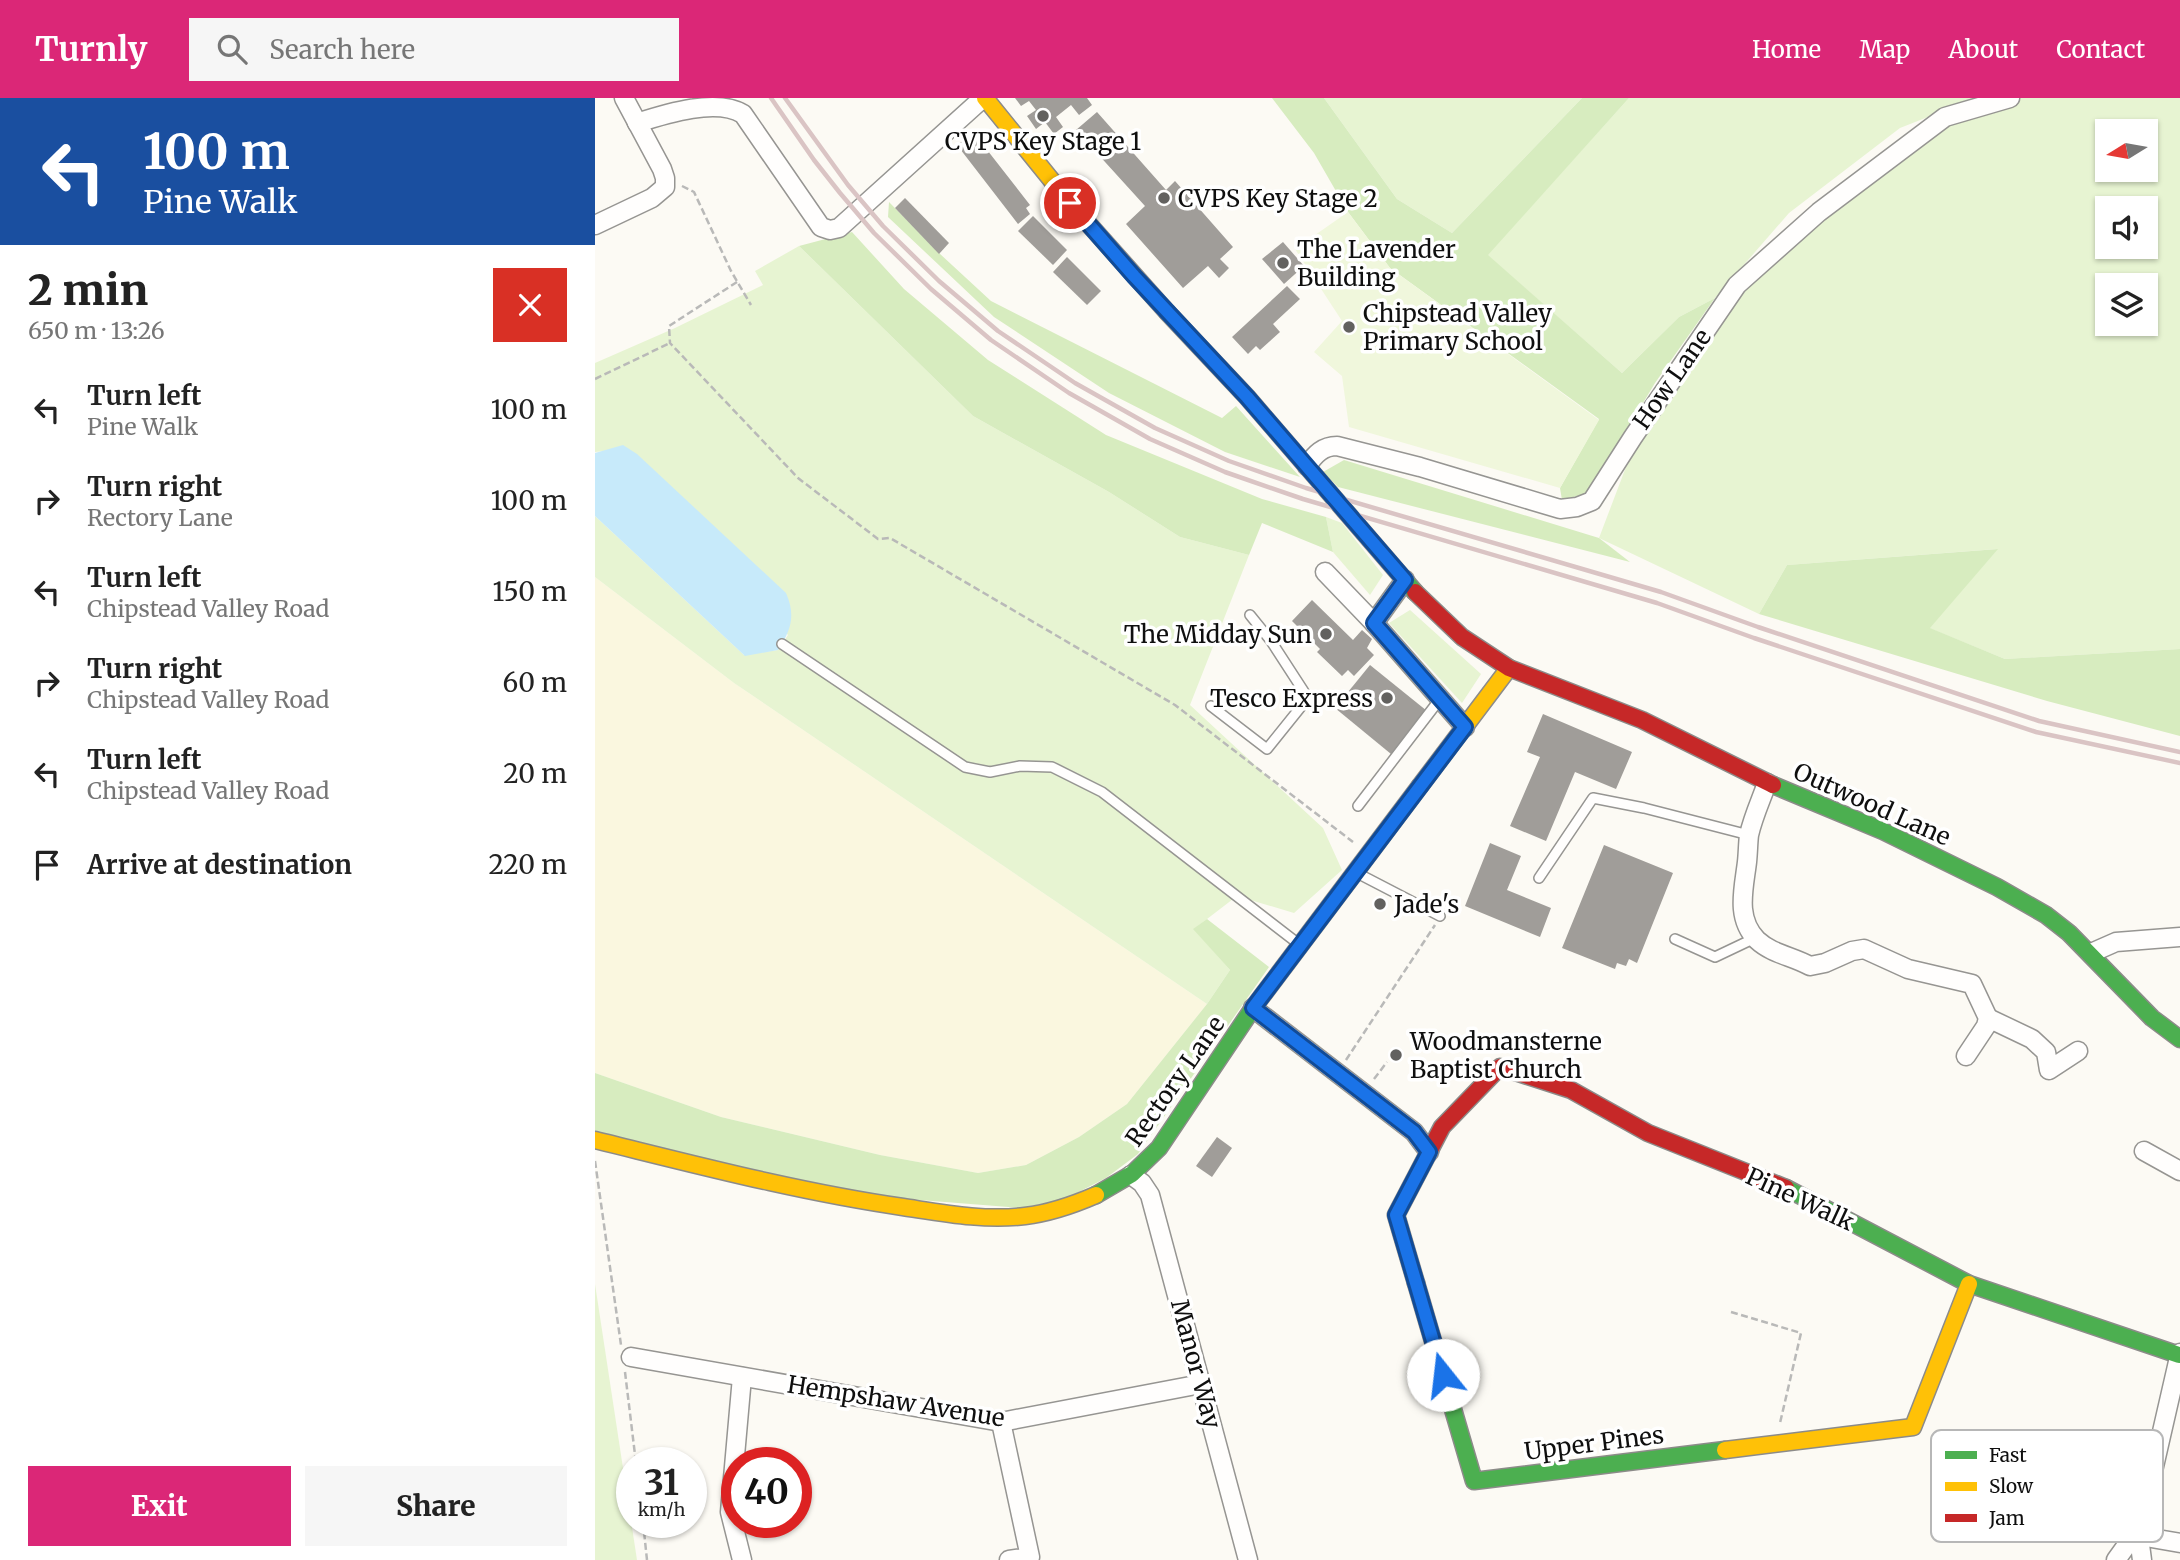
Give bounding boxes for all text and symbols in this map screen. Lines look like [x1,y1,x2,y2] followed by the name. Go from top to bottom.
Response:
[189,18,679,81] search box
[35,29,147,70] text: Turnly
[213,30,251,68] icon: search
[269,33,415,66] text: Search here
[1752,34,1821,65] text: Home
[1859,34,1910,65] text: Map
[1948,34,2018,65] text: About
[2056,34,2145,65] text: Contact
[1035,108,1051,124] marker: CVPS Key Stage 1
[2095,119,2158,182] north arrow
[2095,119,2158,336] map controls
[143,121,290,182] text: 100 m
[28,126,119,217] icon: left
[945,126,1141,157] place label: CVPS Key Stage 1
[1040,173,1100,233] pin
[143,182,298,222] text: Pine Walk
[1178,183,1378,214] place label: CVPS Key Stage 2
[1051,184,1089,222] icon: arrive
[1156,190,1172,206] marker: CVPS Key Stage 2
[2095,196,2158,259] button: sound
[1297,234,1456,293] place label: The Lavender Building
[1275,255,1291,271] marker: The Lavender Building
[28,264,148,316] text: 2 min
[493,268,567,342] button: close
[2095,273,2158,336] button: layers
[1363,298,1552,357] place label: Chipstead Valley Primary School
[28,316,165,345] text: 650 m · 13:26
[1341,319,1357,335] marker: Chipstead Valley Primary School
[1626,323,1718,435] street label: How Lane
[87,379,201,412] text: Turn left
[28,391,66,429] icon: left
[491,393,567,426] text: 100 m
[87,412,198,441] text: Pine Walk
[87,470,222,503] text: Turn right
[28,482,66,520] icon: right
[491,484,567,517] text: 100 m
[87,503,233,532] text: Rectory Lane
[87,561,201,594] text: Turn left
[28,573,66,611] icon: left
[493,575,567,608] text: 150 m
[87,594,329,623] text: Chipstead Valley Road
[1124,619,1312,650] place label: The Midday Sun
[1318,626,1334,642] marker: The Midday Sun
[87,652,222,685] text: Turn right
[28,664,66,702] icon: right
[503,666,567,699] text: 60 m
[1210,683,1373,714] place label: Tesco Express
[87,685,329,714] text: Chipstead Valley Road
[1379,690,1395,706] marker: Tesco Express
[87,743,201,776] text: Turn left
[28,755,66,793] icon: left
[1789,756,1955,852] street label: Outwood Lane
[503,757,567,790] text: 20 m
[87,776,329,805] text: Chipstead Valley Road
[28,846,66,884] icon: arrive
[87,848,352,881] text: Arrive at destination
[488,848,567,881] text: 220 m
[1393,889,1459,920] place label: Jade's
[1372,896,1388,912] marker: Jade's
[1119,1010,1231,1152] street label: Rectory Lane
[1409,1026,1602,1085] place label: Woodmansterne Baptist Church
[1388,1047,1404,1063] marker: Woodmansterne Baptist Church
[1741,1160,1860,1238] street label: Pine Walk
[1164,1296,1228,1432] street label: Manor Way
[1406,1338,1480,1412] position arrow
[785,1369,1007,1433] street label: Hempshaw Avenue
[1523,1419,1665,1467] street label: Upper Pines
[1931,1430,2163,1542] legend
[1989,1443,2027,1467] text: Fast
[721,1447,812,1538] speed limit sign: 40
[644,1461,679,1505] text: 31
[28,1466,291,1546] button: Exit
[305,1466,567,1546] button: Share
[1989,1474,2034,1498] text: Slow
[638,1498,685,1521] text: km/h
[1988,1506,2025,1530] text: Jam

